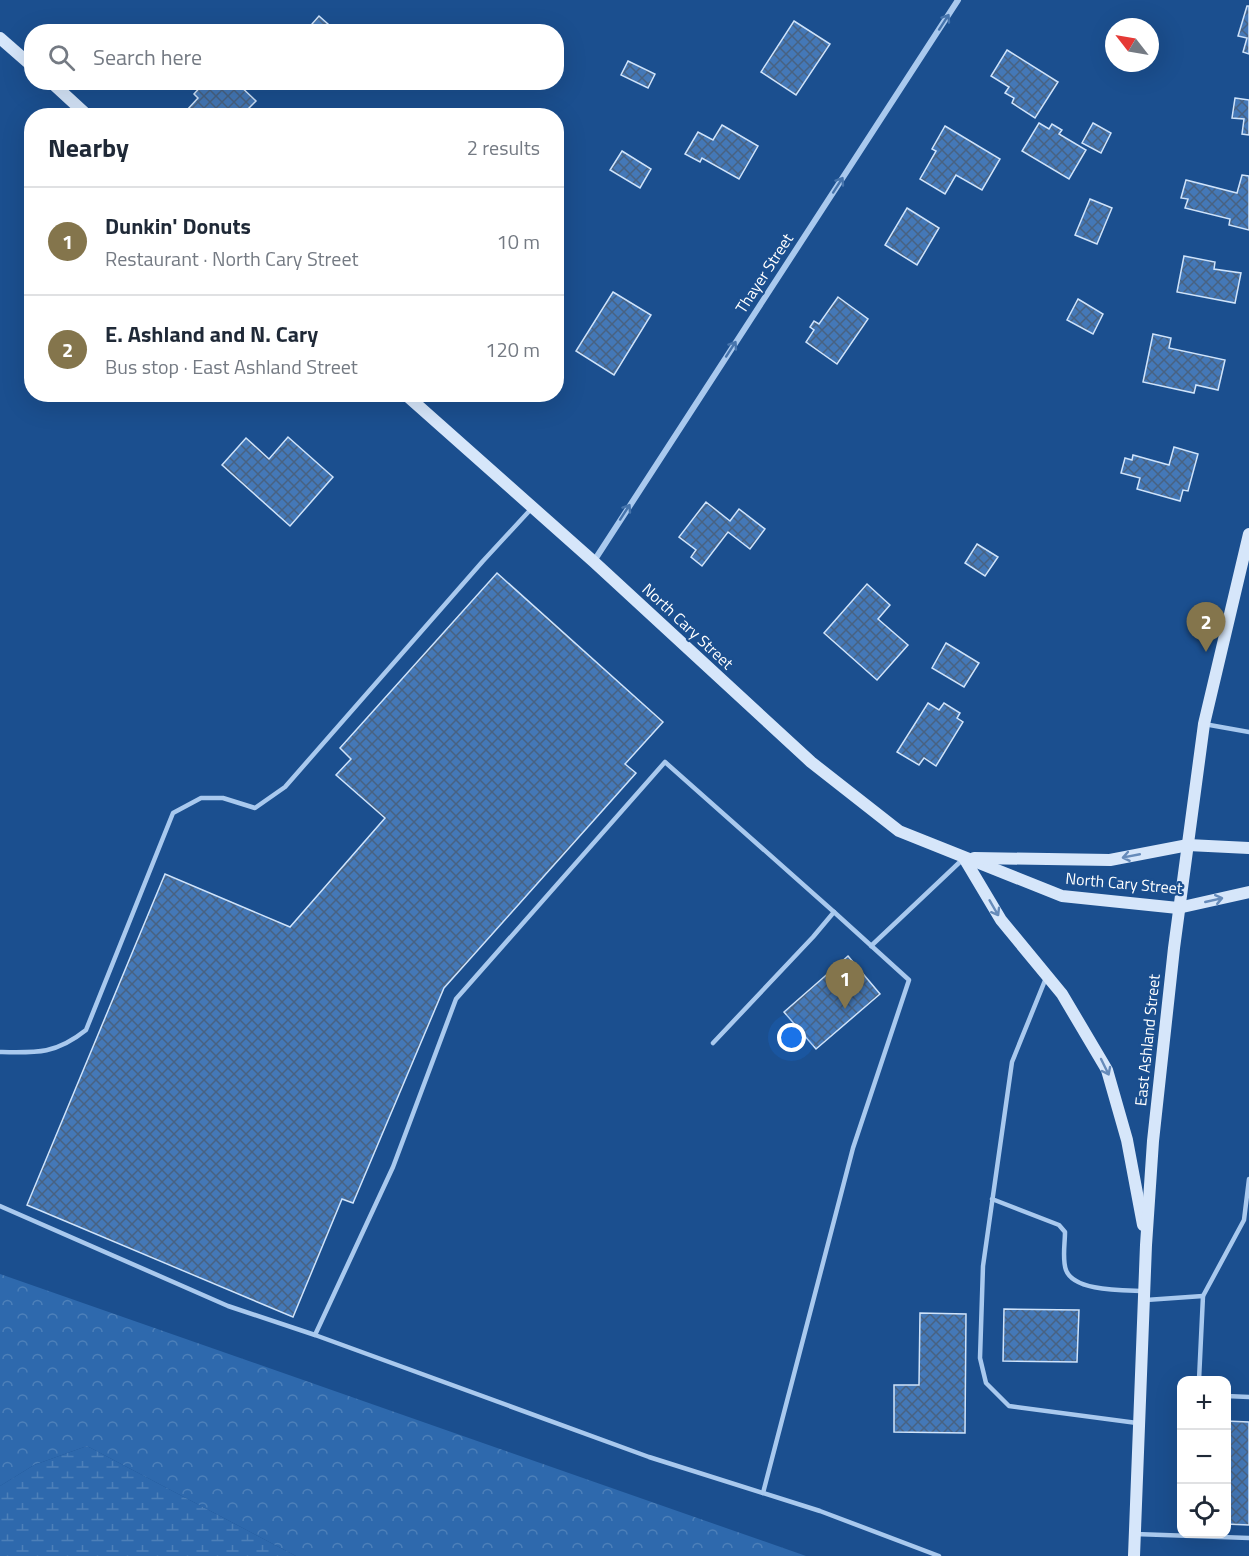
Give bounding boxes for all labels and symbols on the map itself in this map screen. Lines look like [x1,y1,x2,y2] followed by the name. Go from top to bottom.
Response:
[938,14,950,31] one-way arrow
[1105,18,1159,72] north arrow
[832,177,844,194] one-way arrow
[729,228,799,318] street label: Thayer Street
[725,340,738,357] one-way arrow
[619,504,631,521] one-way arrow
[637,577,739,675] street label: North Cary Street
[1186,602,1226,652] pin: 2
[1122,851,1141,862] one-way arrow
[1065,866,1184,900] street label: North Cary Street
[1203,894,1223,905] one-way arrow
[988,899,1000,916] one-way arrow
[826,960,864,1009] pin: 1
[1128,972,1166,1107] street label: East Ashland Street
[777,1023,806,1052] your location
[1099,1058,1111,1076] one-way arrow

